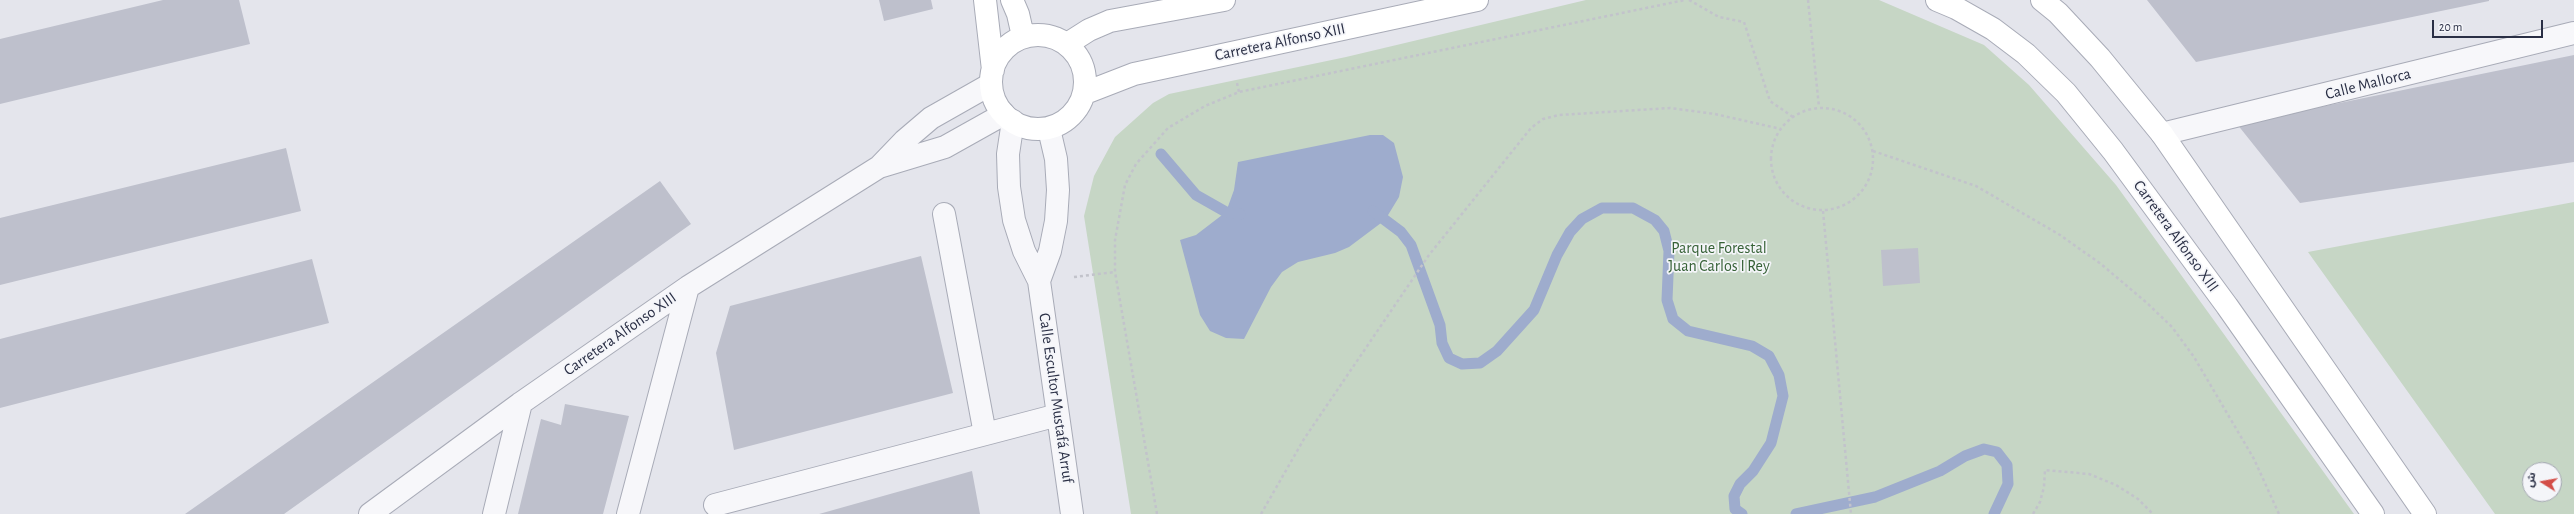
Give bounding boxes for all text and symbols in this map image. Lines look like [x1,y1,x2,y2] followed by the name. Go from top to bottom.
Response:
[2434,12,2545,38] scale bar
[1213,19,1347,65] street label: Carretera Alfonso XIII
[2439,21,2462,33] text: 20 m
[2323,64,2413,104] street label: Calle Mallorca
[2129,177,2223,295] street label: Carretera Alfonso XIII
[1668,238,1770,276] park label: Parque Forestal Juan Carlos I Rey
[560,288,680,380] street label: Carretera Alfonso XIII
[1035,312,1077,484] street label: Calle Escultor Mustafá Arruf
[2522,462,2562,502] north arrow
[2524,471,2538,488] text: ش

